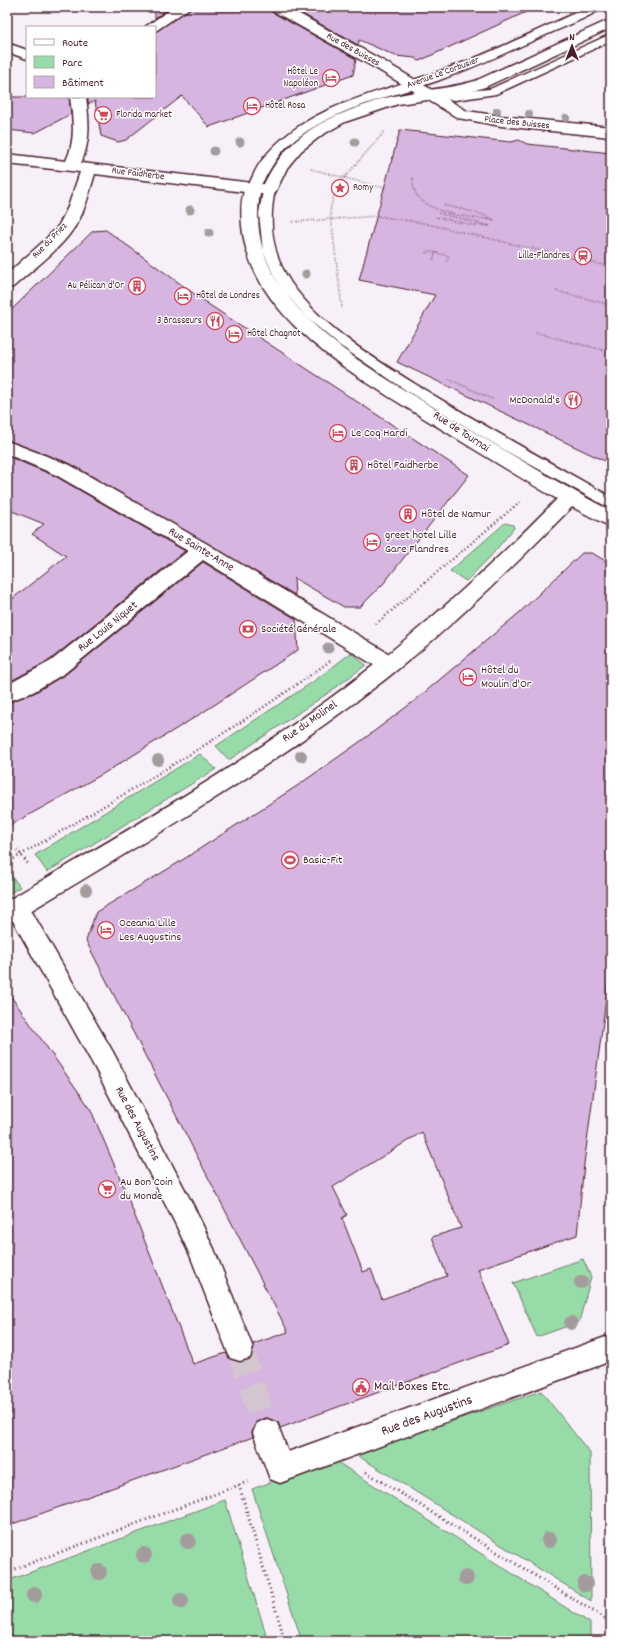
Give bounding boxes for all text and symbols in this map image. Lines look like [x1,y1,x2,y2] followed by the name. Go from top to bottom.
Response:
[26,26,156,98] legend
[552,26,592,66] north arrow
[324,29,382,71] street label: Rue des Buisses
[569,30,575,46] text: N
[62,35,88,52] text: Route
[405,53,482,93] street label: Avenue Le Corbusier
[62,55,83,72] text: Parc
[284,65,319,91] place label: Hôtel Le Napoléon
[321,68,341,88] hotel icon: Hôtel Le Napoléon
[62,75,104,92] text: Bâtiment
[242,96,262,116] hotel icon: Hôtel Rosa
[265,99,306,113] place label: Hôtel Rosa
[93,105,113,125] supermarket icon: Florida market
[116,108,172,122] place label: Florida market
[484,113,550,133] street label: Place des Buisses
[111,164,166,184] street label: Rue Faidherbe
[330,178,350,198] place icon: Romy
[353,181,374,195] place label: Romy
[29,220,71,262] street label: Rue du Priez
[573,246,593,266] station icon: Lille-Flandres
[518,249,570,263] place label: Lille-Flandres
[127,276,147,296] building icon: Au Pélican d'Or
[67,279,124,293] place label: Au Pélican d'Or
[173,286,193,306] hotel icon: Hôtel de Londres
[196,289,260,303] place label: Hôtel de Londres
[205,311,225,331] restaurant icon: 3 Brasseurs
[157,314,202,328] place label: 3 Brasseurs
[224,324,244,344] hotel icon: Hôtel Chagnot
[247,327,301,341] place label: Hôtel Chagnot
[563,390,583,410] restaurant icon: McDonald's
[510,392,560,409] place label: McDonald's
[429,407,493,457] street label: Rue de Tournai
[328,423,348,443] hotel icon: Le Coq Hardi
[351,425,407,442] place label: Le Coq Hardi
[344,455,364,475] building icon: Hôtel Faidherbe
[367,457,438,474] place label: Hôtel Faidherbe
[398,504,418,524] building icon: Hôtel de Namur
[421,506,491,523] place label: Hôtel de Namur
[165,524,237,576] street label: Rue Sainte-Anne
[385,527,457,558] place label: greet hotel Lille Gare Flandres
[362,532,382,552] hotel icon: greet hotel Lille Gare Flandres
[74,597,142,657] street label: Rue Louis Niquet
[238,619,258,639] bank icon: Société Générale
[261,621,336,638] place label: Société Générale
[481,662,532,693] place label: Hôtel du Moulin d'Or
[458,667,478,687] hotel icon: Hôtel du Moulin d'Or
[279,697,341,747] street label: Rue du Molinel
[280,850,300,870] sports icon: Basic-Fit
[303,852,343,869] place label: Basic-Fit
[119,915,181,946] place label: Oceania Lille Les Augustins
[96,920,116,940] hotel icon: Oceania Lille Les Augustins
[110,1084,164,1164] street label: Rue des Augustins
[120,1174,173,1205] place label: Au Bon Coin du Monde
[97,1179,117,1199] supermarket icon: Au Bon Coin du Monde
[351,1377,371,1397] public building icon: Mail Boxes Etc.
[374,1377,451,1397] place label: Mail Boxes Etc.
[379,1390,476,1442] street label: Rue des Augustins

